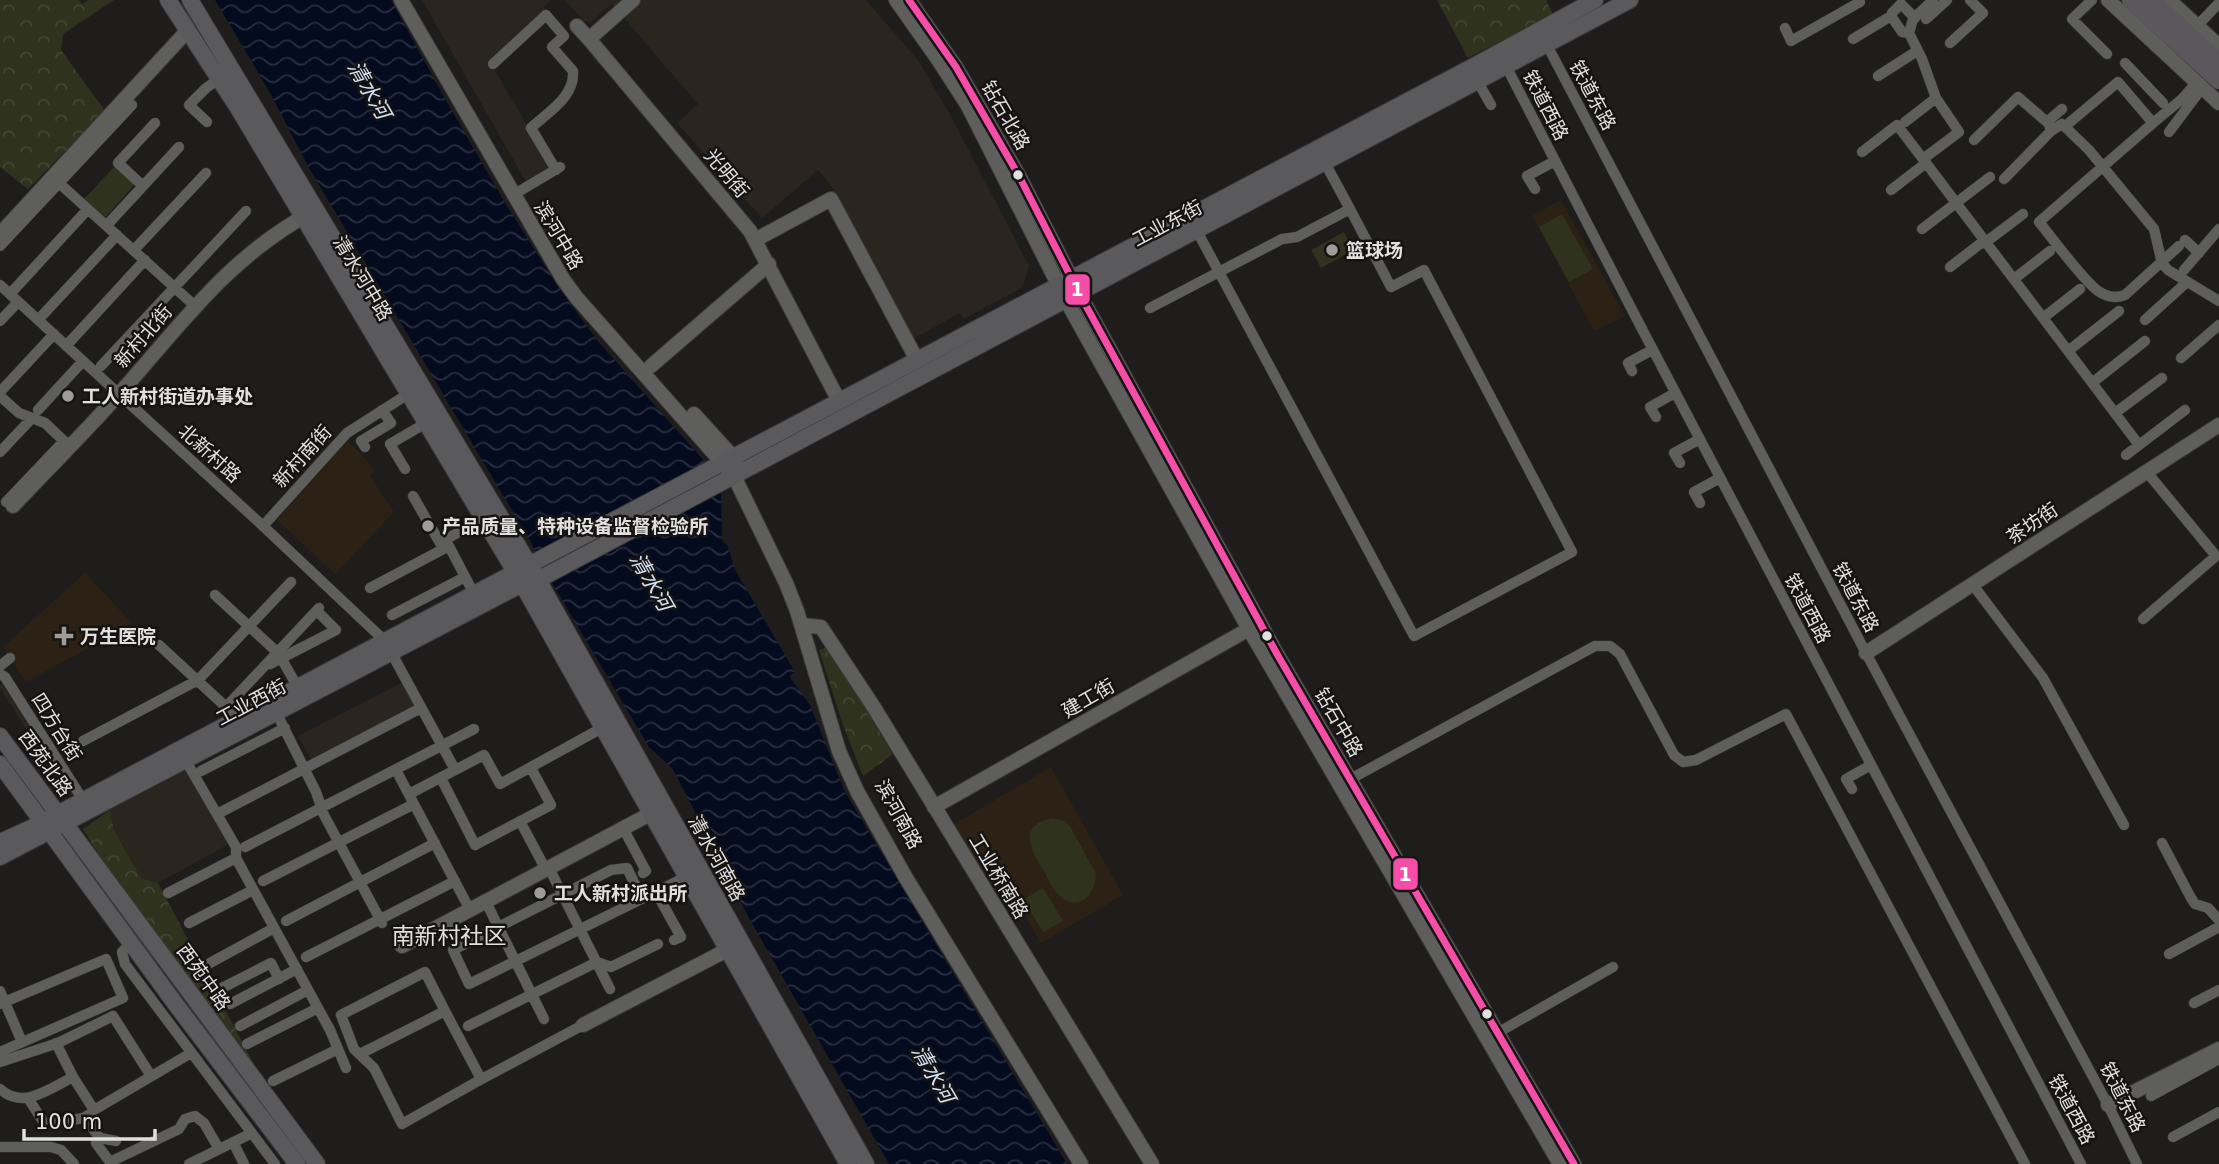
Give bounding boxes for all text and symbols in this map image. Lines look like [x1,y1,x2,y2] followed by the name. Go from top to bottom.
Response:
[1565,56,1621,134] street label: 铁道东路
[343,57,397,127] water label: 清水河
[1519,66,1573,144] street label: 铁道西路
[977,77,1035,153] street label: 钻石北路
[700,144,754,202] street label: 光明街
[1011,168,1025,182] unlabelled marker
[1128,195,1206,251] street label: 工业东街
[530,197,588,273] street label: 滨河中路
[329,232,397,324] street label: 清水河中路
[1346,239,1403,261] place label: 篮球场
[1324,242,1340,258] marker: 篮球场
[1064,273,1091,306] line badge: 1
[1070,278,1084,300] text: 1
[110,300,176,372] street label: 新村北街
[82,385,253,407] place label: 工人新村街道办事处
[60,388,76,404] marker: 工人新村街道办事处
[174,419,246,487] street label: 北新村路
[268,420,336,492] street label: 新村南街
[2002,498,2062,548] street label: 茶坊街
[442,515,708,537] place label: 产品质量、特种设备监督检验所
[420,518,436,534] marker: 产品质量、特种设备监督检验所
[625,549,679,619] water label: 清水河
[1828,558,1884,636] street label: 铁道东路
[1780,569,1836,647] street label: 铁道西路
[80,625,156,647] place label: 万生医院
[54,626,74,646] marker: 万生医院
[1260,629,1274,643] unlabelled marker
[212,674,290,730] street label: 工业西街
[1058,674,1118,722] street label: 建工街
[1310,684,1368,760] street label: 钻石中路
[28,689,86,765] street label: 四方台街
[15,726,77,800] street label: 西苑北路
[871,775,927,853] street label: 滨河南路
[684,811,750,905] street label: 清水河南路
[965,830,1033,922] street label: 工业桥南路
[1392,857,1419,891] line badge: 1
[1398,863,1412,885] text: 1
[554,882,687,904] place label: 工人新村派出所
[532,885,548,901] marker: 工人新村派出所
[392,923,507,949] district label: 南新村社区
[173,940,235,1014] street label: 西苑中路
[1480,1007,1494,1021] unlabelled marker
[907,1041,961,1111] water label: 清水河
[2096,1058,2150,1136] street label: 铁道东路
[2044,1070,2100,1148] street label: 铁道西路
[24,1098,156,1142] scale bar
[35,1110,102,1134] text: 100 m

